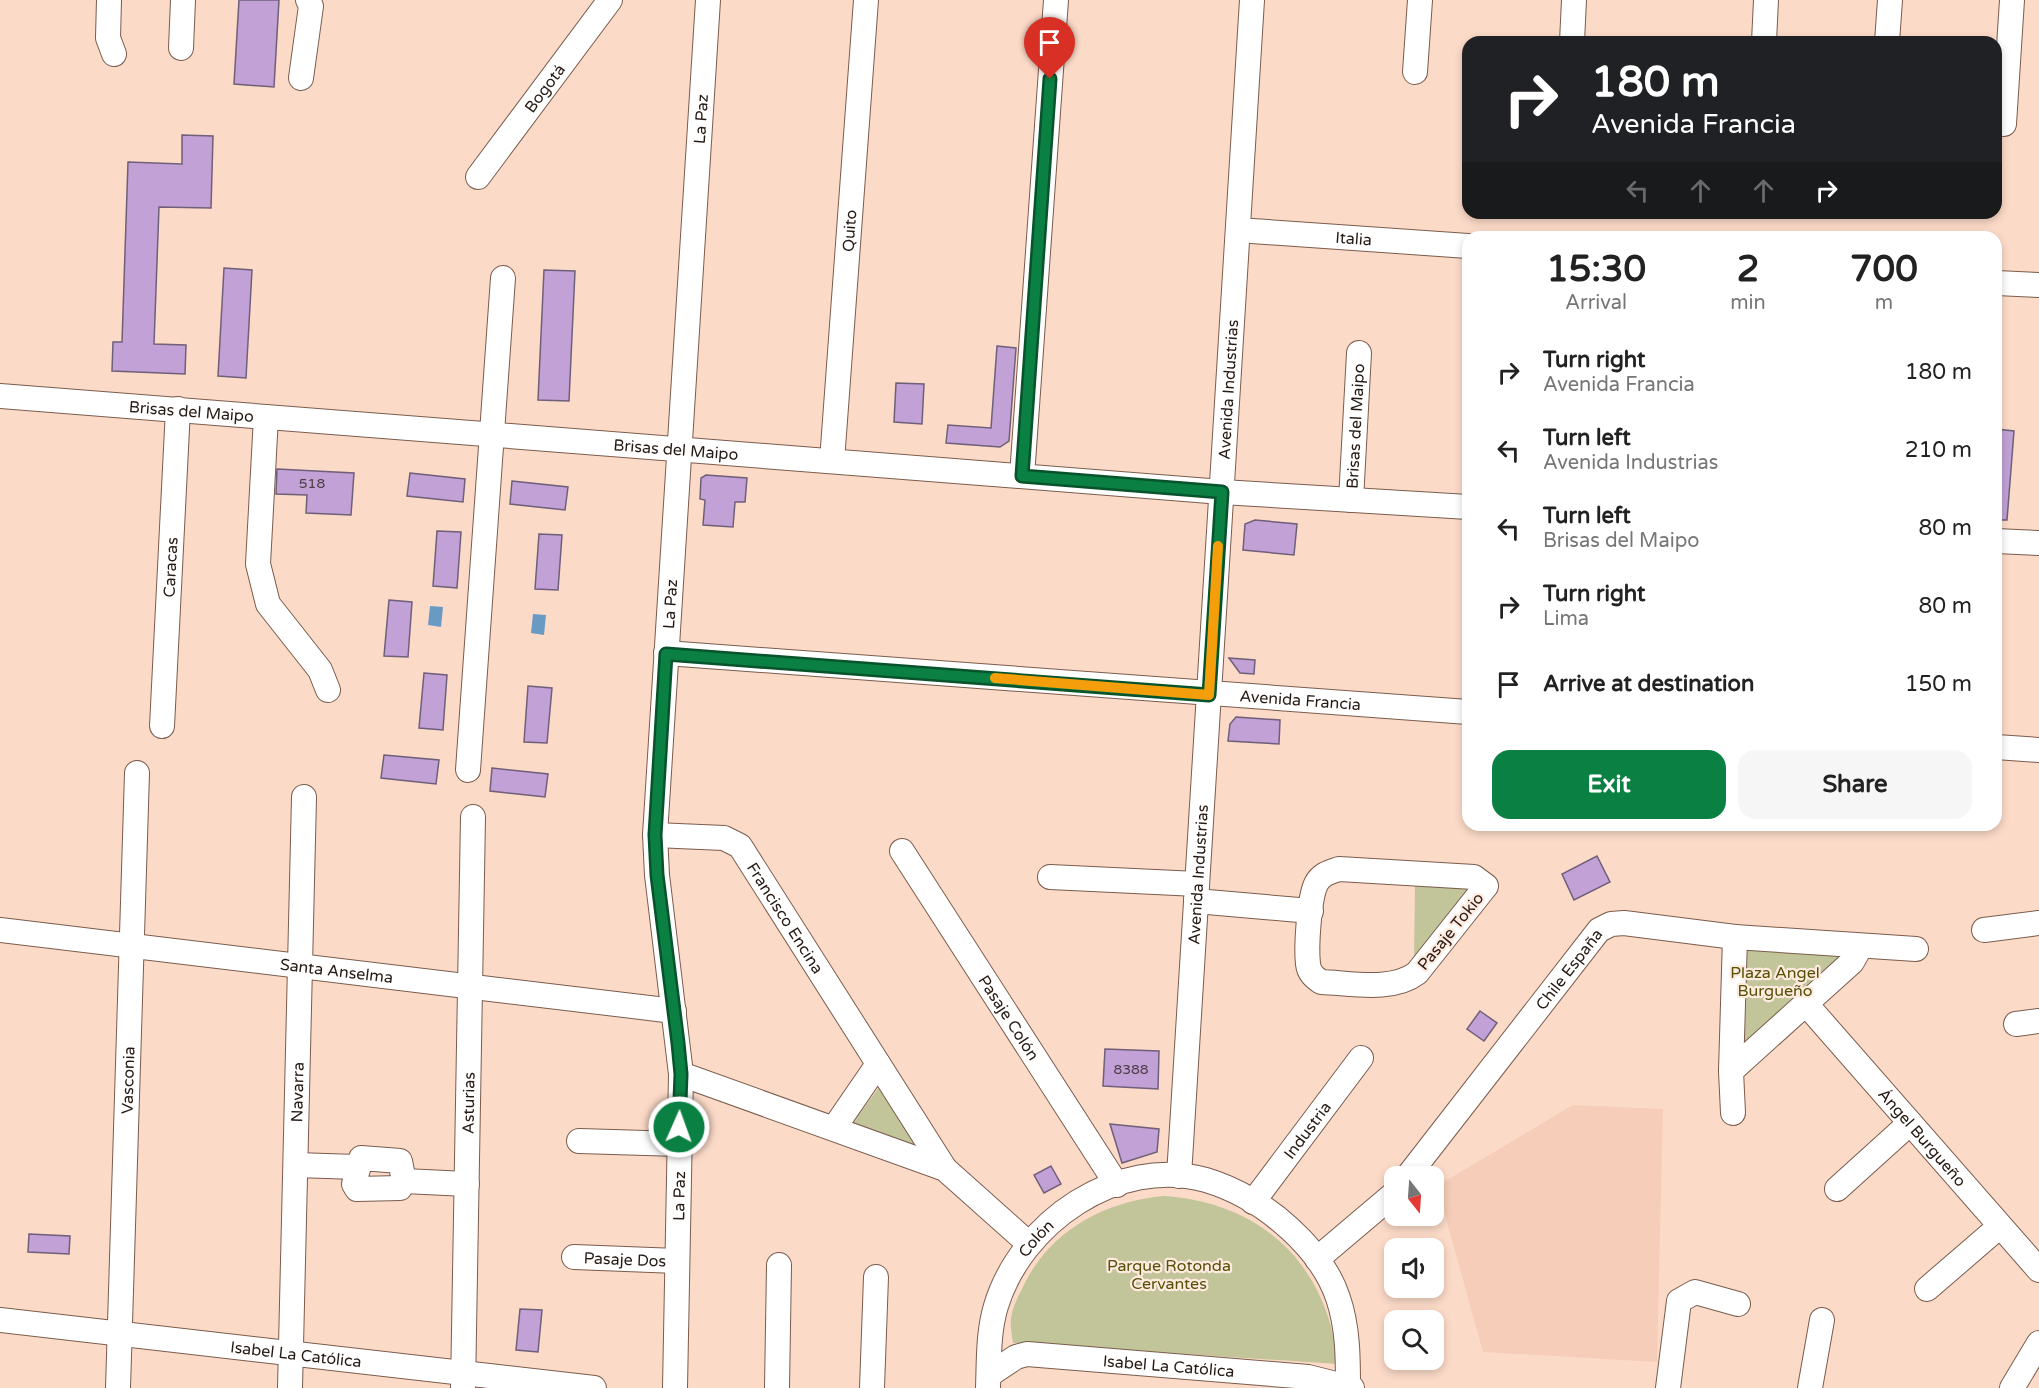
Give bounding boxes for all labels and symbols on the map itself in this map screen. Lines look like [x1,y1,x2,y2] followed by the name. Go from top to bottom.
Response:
[1024,17,1075,79] pin
[521,60,570,117] street label: Bogotá
[690,94,713,144] street label: La Paz
[838,209,862,253] street label: Quito
[1335,228,1373,250] street label: Italia
[1214,319,1243,460] street label: Avenida Industrias
[1343,363,1369,489] street label: Brisas del Maipo
[128,397,255,427] street label: Brisas del Maipo
[613,435,739,465] street label: Brisas del Maipo
[299,475,325,492] house number: 518
[160,537,183,598] street label: Caracas
[659,579,682,630] street label: La Paz
[1239,686,1362,715] street label: Avenida Francia
[1184,804,1213,945] street label: Avenida Industrias
[742,859,827,978] street label: Francisco Encina
[1413,889,1488,975] street label: Pasaje Tokio
[1532,925,1607,1014] street label: Chile España
[279,955,394,988] street label: Santa Anselma
[1730,963,1820,1001] park label: Plaza Angel Burgueño
[974,972,1043,1064] street label: Pasaje Colón
[117,1046,140,1114] street label: Vasconia
[1113,1061,1149,1078] house number: 8388
[287,1062,309,1123] street label: Navarra
[458,1072,480,1134] street label: Asturias
[1874,1085,1970,1191] street label: Ángel Burgueño
[647,1095,711,1159] position arrow
[1280,1098,1336,1163] street label: Industria
[1384,1166,1444,1226] north arrow
[669,1171,690,1221] street label: La Paz
[1014,1216,1058,1262] street label: Colón
[583,1248,667,1272] street label: Pasaje Dos
[1107,1256,1231,1294] park label: Parque Rotonda Cervantes
[229,1337,363,1372] street label: Isabel La Católica
[1102,1351,1235,1382] street label: Isabel La Católica

